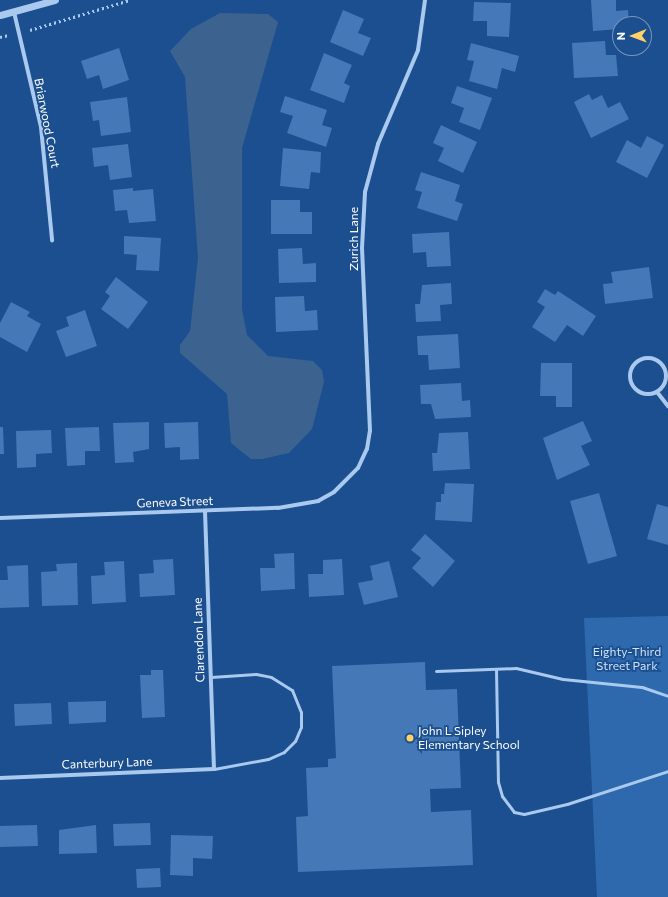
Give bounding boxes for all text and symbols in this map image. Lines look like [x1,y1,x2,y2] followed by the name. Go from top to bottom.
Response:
[612,16,652,56] north arrow
[614,32,627,40] text: N
[31,77,63,169] street label: Briarwood Court
[347,207,361,271] street label: Zurich Lane
[136,493,214,511] street label: Geneva Street
[190,597,208,683] street label: Clarendon Lane
[593,645,661,673] park label: Eighty-Third Street Park
[418,724,520,752] place label: John L Sipley Elementary School
[405,733,415,743] marker: John L Sipley Elementary School
[61,754,153,772] street label: Canterbury Lane

